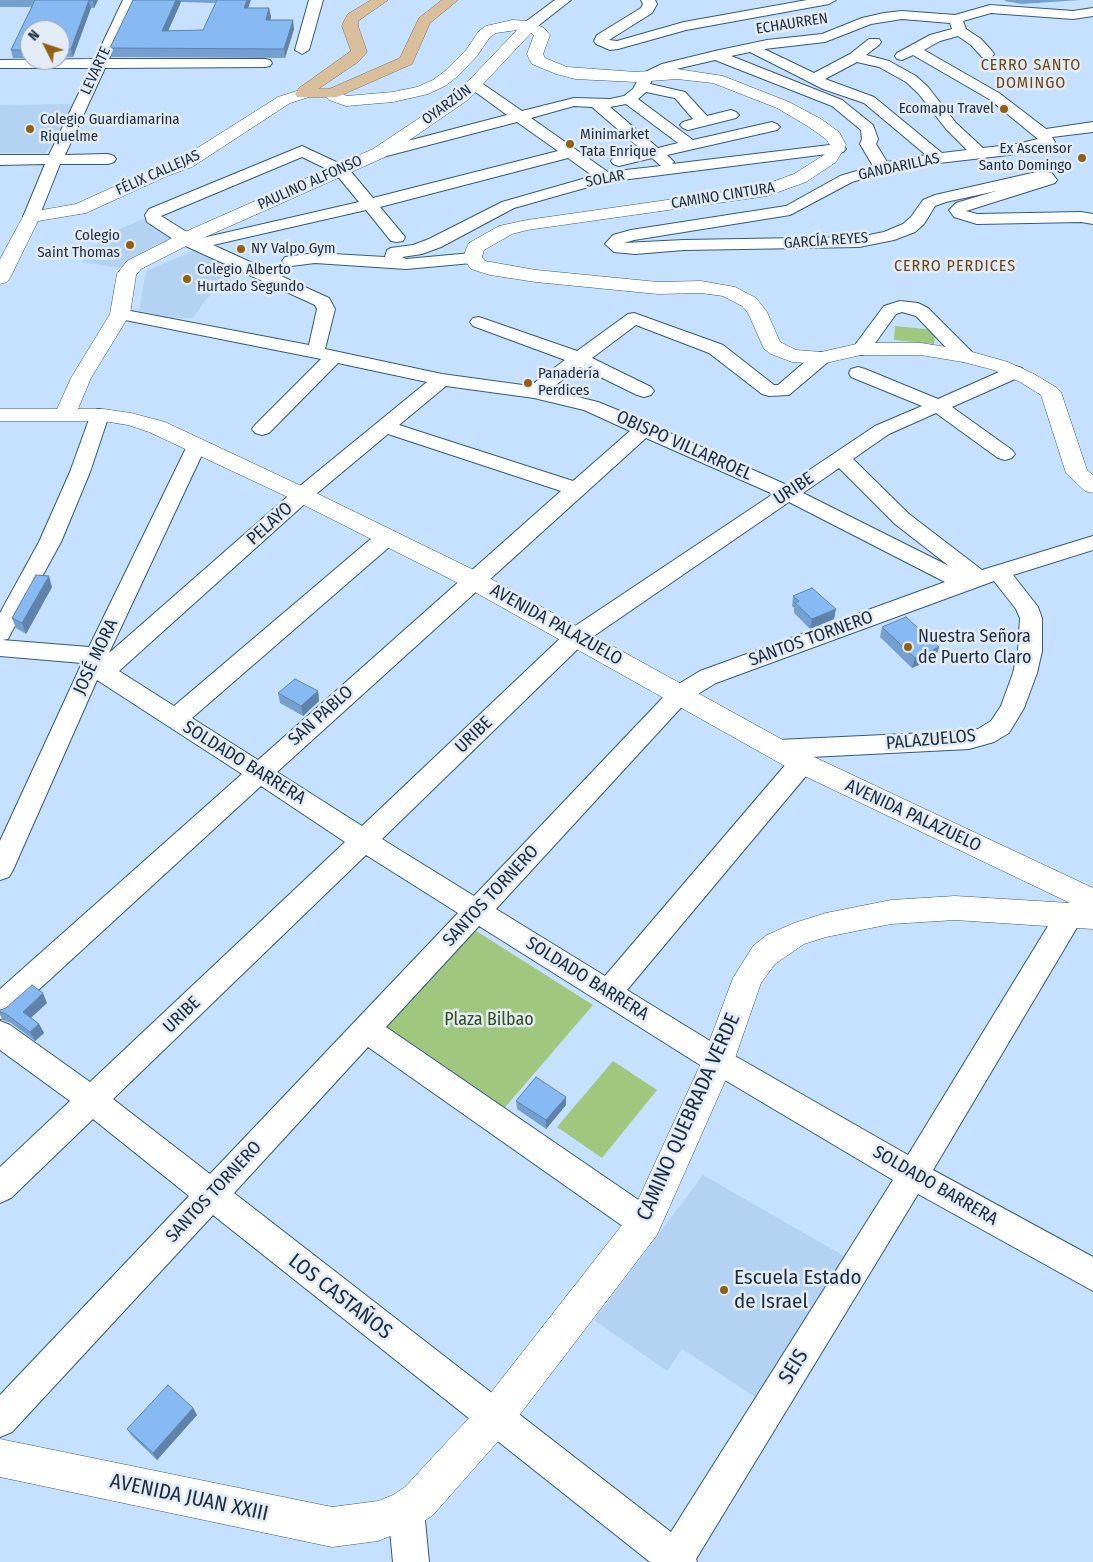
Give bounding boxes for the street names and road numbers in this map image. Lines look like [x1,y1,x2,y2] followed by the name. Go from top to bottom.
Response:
[755,9,829,39] street label: ECHAURREN
[77,44,115,98] street label: LEVARTE
[419,81,475,129] street label: OYARZÚN
[113,146,203,200] street label: FÉLIX CALLEJAS
[857,150,941,184] street label: GANDARILLAS
[255,152,365,214] street label: PAULINO ALFONSO
[584,166,626,192] street label: SOLAR
[670,179,776,213] street label: CAMINO CINTURA
[783,229,869,253] street label: GARCÍA REYES
[613,406,755,486] street label: OBISPO VILLARROEL
[770,468,818,510] street label: URIBE
[243,498,297,550] street label: PELAYO
[486,580,626,670] street label: AVENIDA PALAZUELO
[746,607,876,671] street label: SANTOS TORNERO
[69,616,123,698] street label: JOSÉ MORA
[284,681,358,751] street label: SAN PABLO
[451,712,497,758] street label: URIBE
[179,717,309,809] street label: SOLDADO BARRERA
[885,725,977,755] street label: PALAZUELOS
[842,775,984,857] street label: AVENIDA PALAZUELO
[439,841,543,951] street label: SANTOS TORNERO
[522,933,652,1025] street label: SOLDADO BARRERA
[159,992,205,1038] street label: URIBE
[632,1009,746,1225] street label: CAMINO QUEBRADA VERDE
[162,1137,266,1247] street label: SANTOS TORNERO
[869,1142,1001,1230] street label: SOLDADO BARRERA
[283,1249,397,1345] street label: LOS CASTAÑOS
[774,1345,814,1389] street label: SEIS
[108,1469,270,1527] street label: AVENIDA JUAN XXIII

